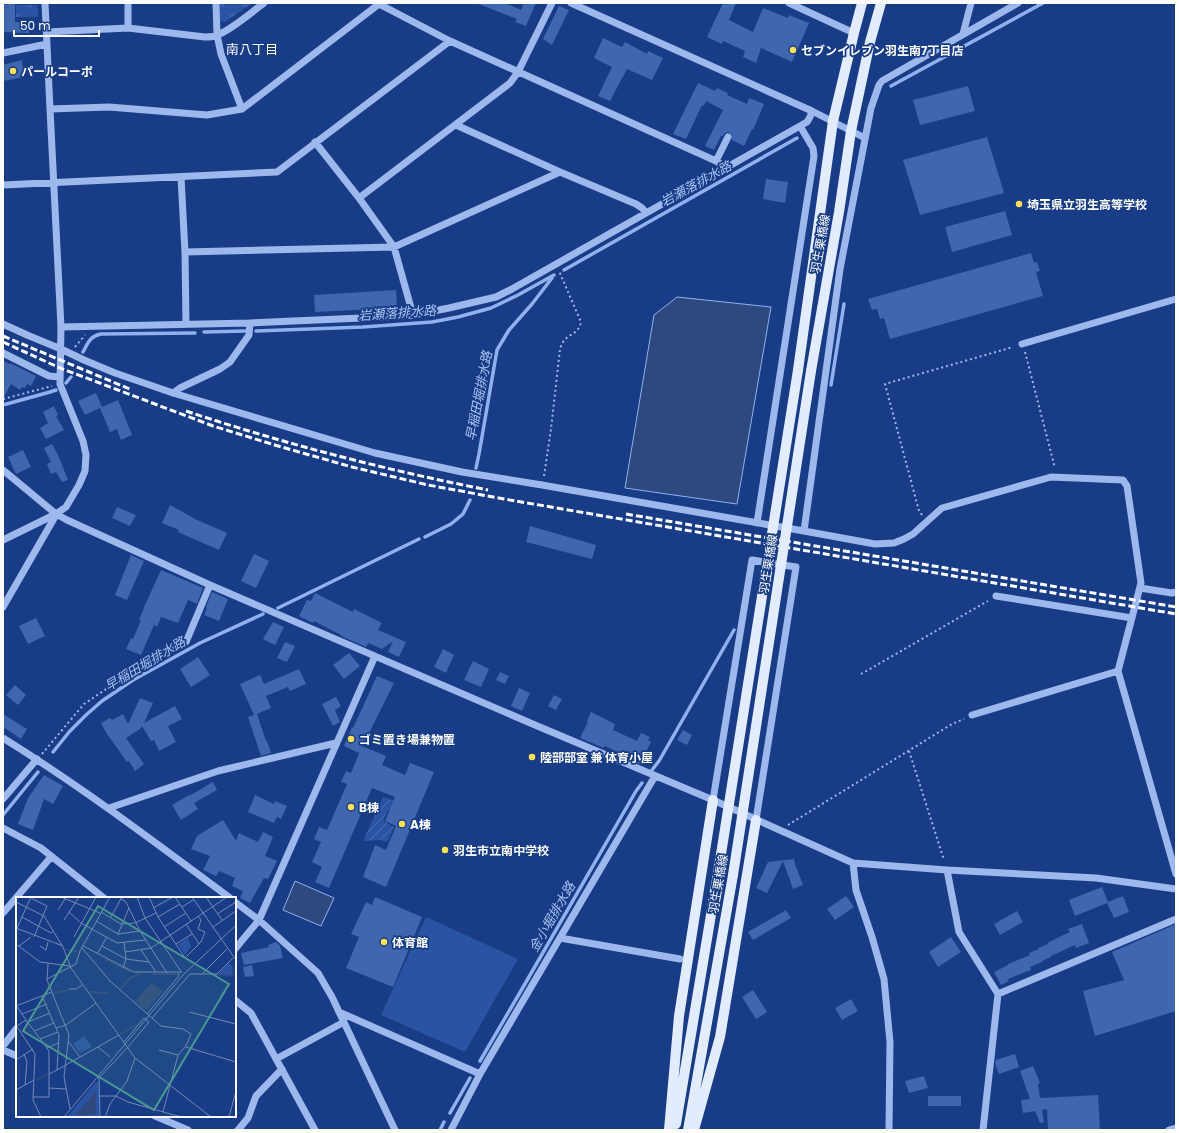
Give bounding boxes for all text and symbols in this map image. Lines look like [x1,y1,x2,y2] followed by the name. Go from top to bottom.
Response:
[14,12,99,38] scale bar
[20,17,51,34] text: 50 m
[226,40,278,59] district label: 南八丁目
[801,42,963,59] place label: セブンイレブン羽生南7丁目店
[788,45,798,55] marker: セブンイレブン羽生南7丁目店
[21,63,93,80] place label: パールコーポ
[8,66,18,76] marker: パールコーポ
[657,156,736,211] water label: 岩瀬落排水路
[1027,196,1147,213] place label: 埼玉県立羽生高等学校
[1014,199,1024,209] marker: 埼玉県立羽生高等学校
[806,213,834,275] street label: 羽生栗橋線
[357,301,438,325] water label: 岩瀬落排水路
[461,349,497,442] water label: 早稲田堀排水路
[755,533,781,595] street label: 羽生栗橋線
[101,632,190,696] water label: 早稲田堀排水路
[359,731,455,748] place label: ゴミ置き場兼物置
[346,734,356,744] marker: ゴミ置き場兼物置
[540,749,653,766] place label: 陸部部室 兼 体育小屋
[527,752,537,762] marker: 陸部部室 兼 体育小屋
[359,799,379,816] place label: B棟
[346,802,356,812] marker: B棟
[410,816,431,833] place label: A棟
[397,819,407,829] marker: A棟
[453,842,549,859] place label: 羽生市立南中学校
[440,845,450,855] marker: 羽生市立南中学校
[704,853,732,915] street label: 羽生栗橋線
[524,878,580,956] water label: 金小堀排水路
[16,897,236,1117] inset map
[392,934,428,951] place label: 体育館
[379,937,389,947] marker: 体育館

